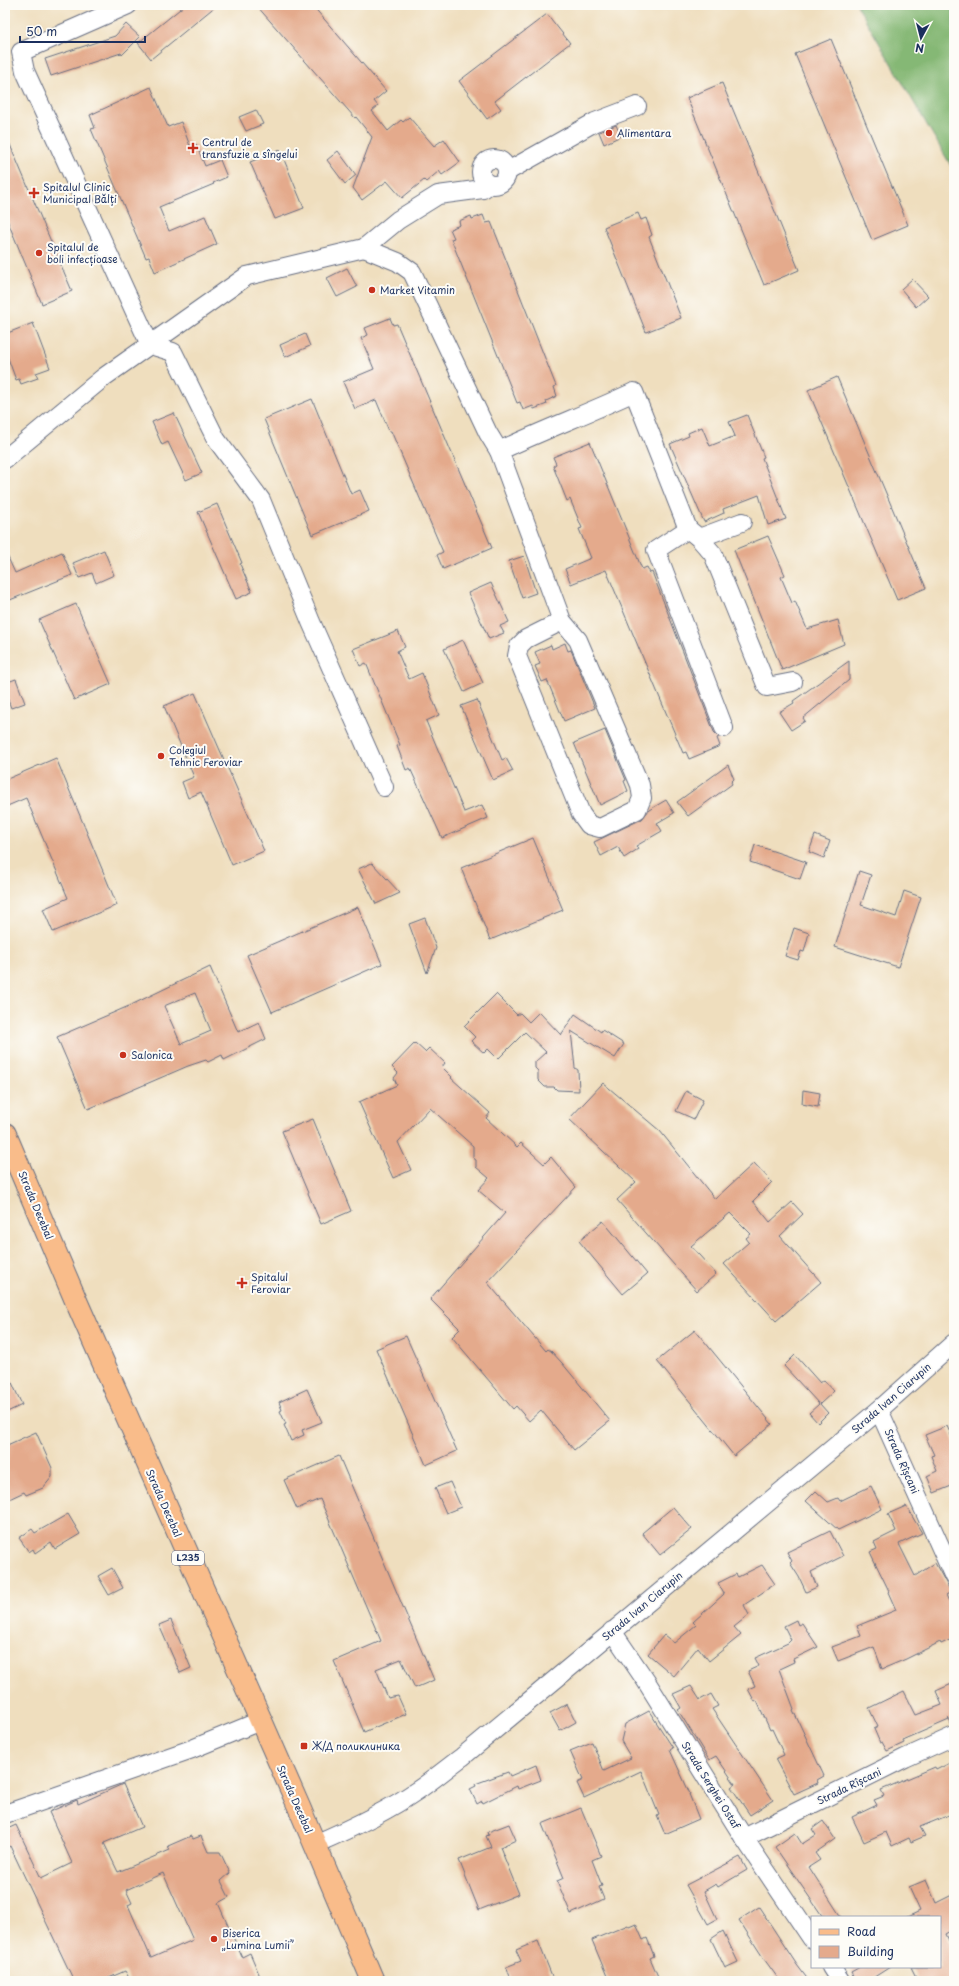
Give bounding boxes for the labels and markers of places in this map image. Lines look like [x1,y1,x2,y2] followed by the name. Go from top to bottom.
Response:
[617,125,672,140] place label: Alimentara
[604,128,614,138] marker: Alimentara
[202,134,298,161] place label: Centrul de transfuzie a sîngelui
[187,142,199,154] marker: Centrul de transfuzie a sîngelui
[43,179,117,206] place label: Spitalul Clinic Municipal Bălți
[28,187,40,199] marker: Spitalul Clinic Municipal Bălți
[47,239,118,266] place label: Spitalul de boli infecțioase
[34,248,44,258] marker: Spitalul de boli infecțioase
[380,282,455,297] place label: Market Vitamin
[367,285,377,295] marker: Market Vitamin
[169,742,243,769] place label: Colegiul Tehnic Feroviar
[156,751,166,761] marker: Colegiul Tehnic Feroviar
[131,1047,173,1062] place label: Salonica
[118,1050,128,1060] marker: Salonica
[251,1269,291,1296] place label: Spitalul Feroviar
[236,1277,248,1289] marker: Spitalul Feroviar
[311,1738,401,1753] place label: Ж/Д поликлиника
[299,1741,309,1751] marker: Ж/Д поликлиника
[222,1925,294,1952] place label: Biserica „Lumina Lumii”
[209,1934,219,1944] marker: Biserica „Lumina Lumii”

